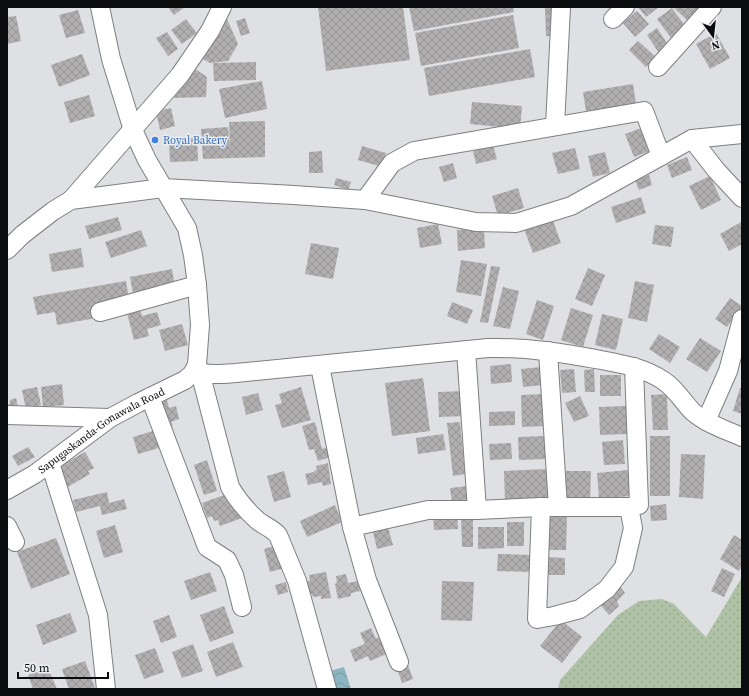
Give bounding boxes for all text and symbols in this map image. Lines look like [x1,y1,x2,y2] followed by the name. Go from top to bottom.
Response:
[693,16,733,56] north arrow
[710,37,721,53] text: N
[163,133,228,148] place label: Royal Bakery
[150,135,160,145] marker: Royal Bakery
[35,384,168,477] street label: Sapugaskanda-Gonawala Road
[18,654,108,680] scale bar
[24,660,50,676] text: 50 m

